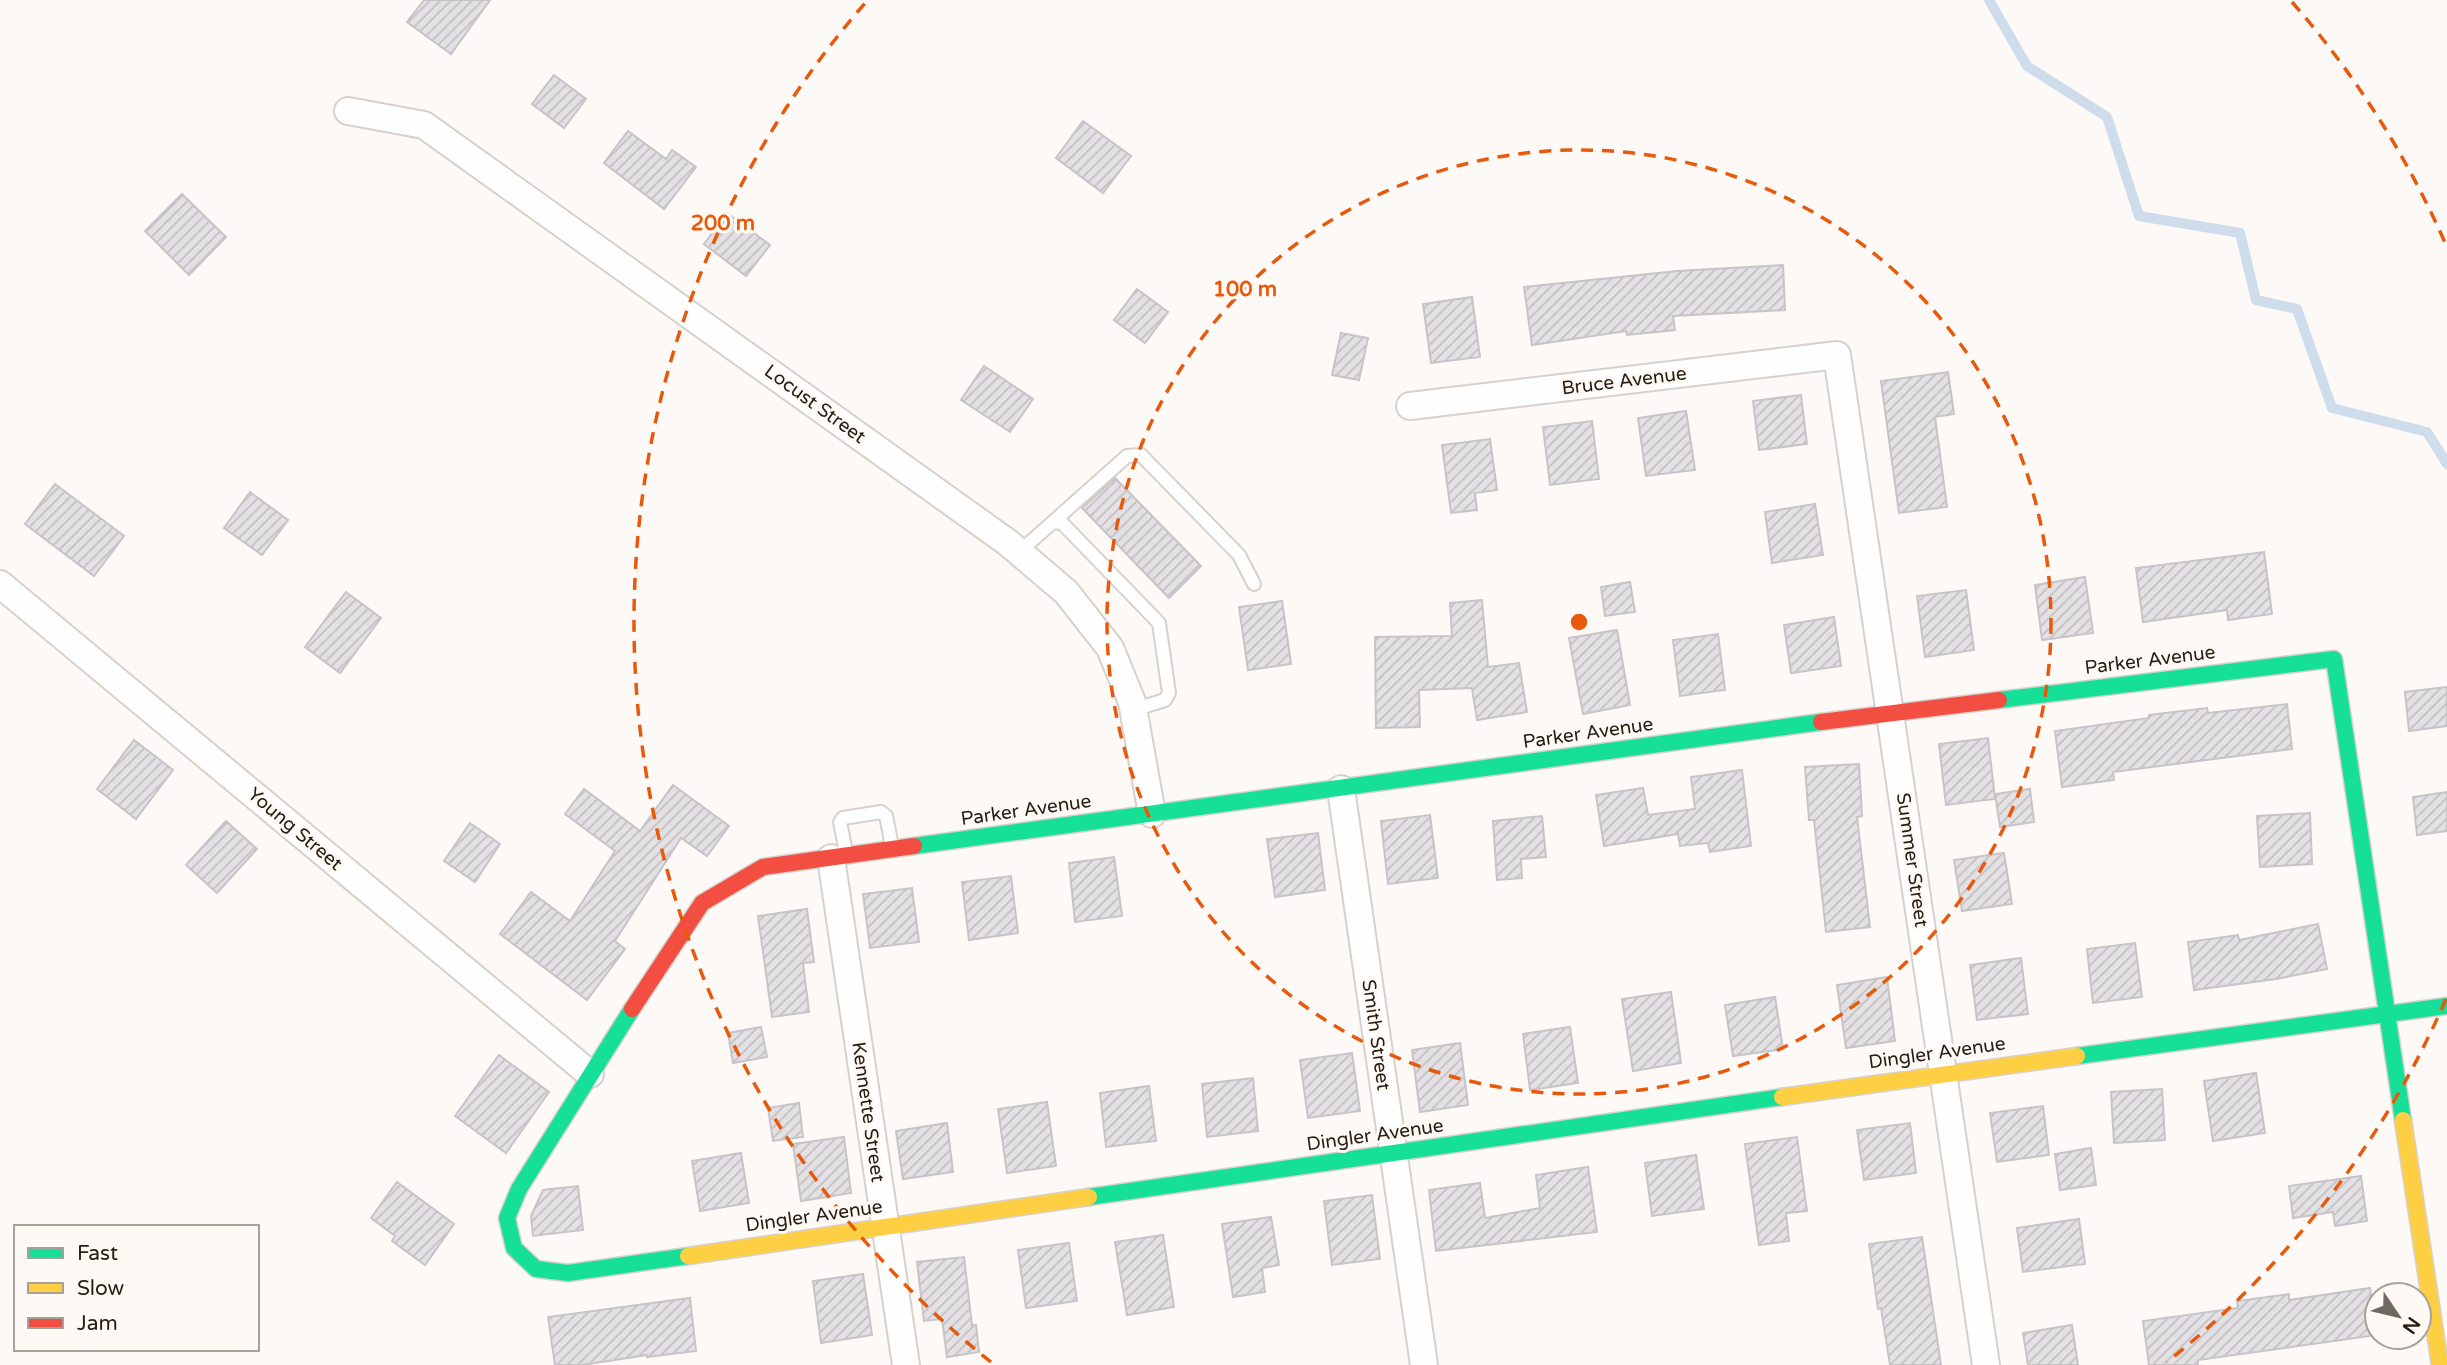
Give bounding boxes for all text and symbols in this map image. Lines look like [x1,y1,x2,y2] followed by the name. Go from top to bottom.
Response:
[691,211,755,236] text: 200 m
[1213,277,1277,302] text: 100 m
[760,360,870,448] street label: Locust Street
[1560,362,1688,400] street label: Bruce Avenue
[1567,610,1591,634] centre of rings
[2083,641,2217,679] street label: Parker Avenue
[1521,713,1655,753] street label: Parker Avenue
[243,783,347,875] street label: Young Street
[959,790,1093,830] street label: Parker Avenue
[1892,791,1932,929] street label: Summer Street
[1357,978,1395,1092] street label: Smith Street
[1867,1032,2007,1074] street label: Dingler Avenue
[847,1040,889,1184] street label: Kennette Street
[1305,1114,1445,1156] street label: Dingler Avenue
[744,1195,884,1237] street label: Dingler Avenue
[14,1225,259,1351] legend
[77,1241,118,1266] text: Fast
[77,1276,125,1301] text: Slow
[2363,1281,2433,1351] north arrow
[77,1311,118,1336] text: Jam
[2398,1313,2424,1338] text: N

